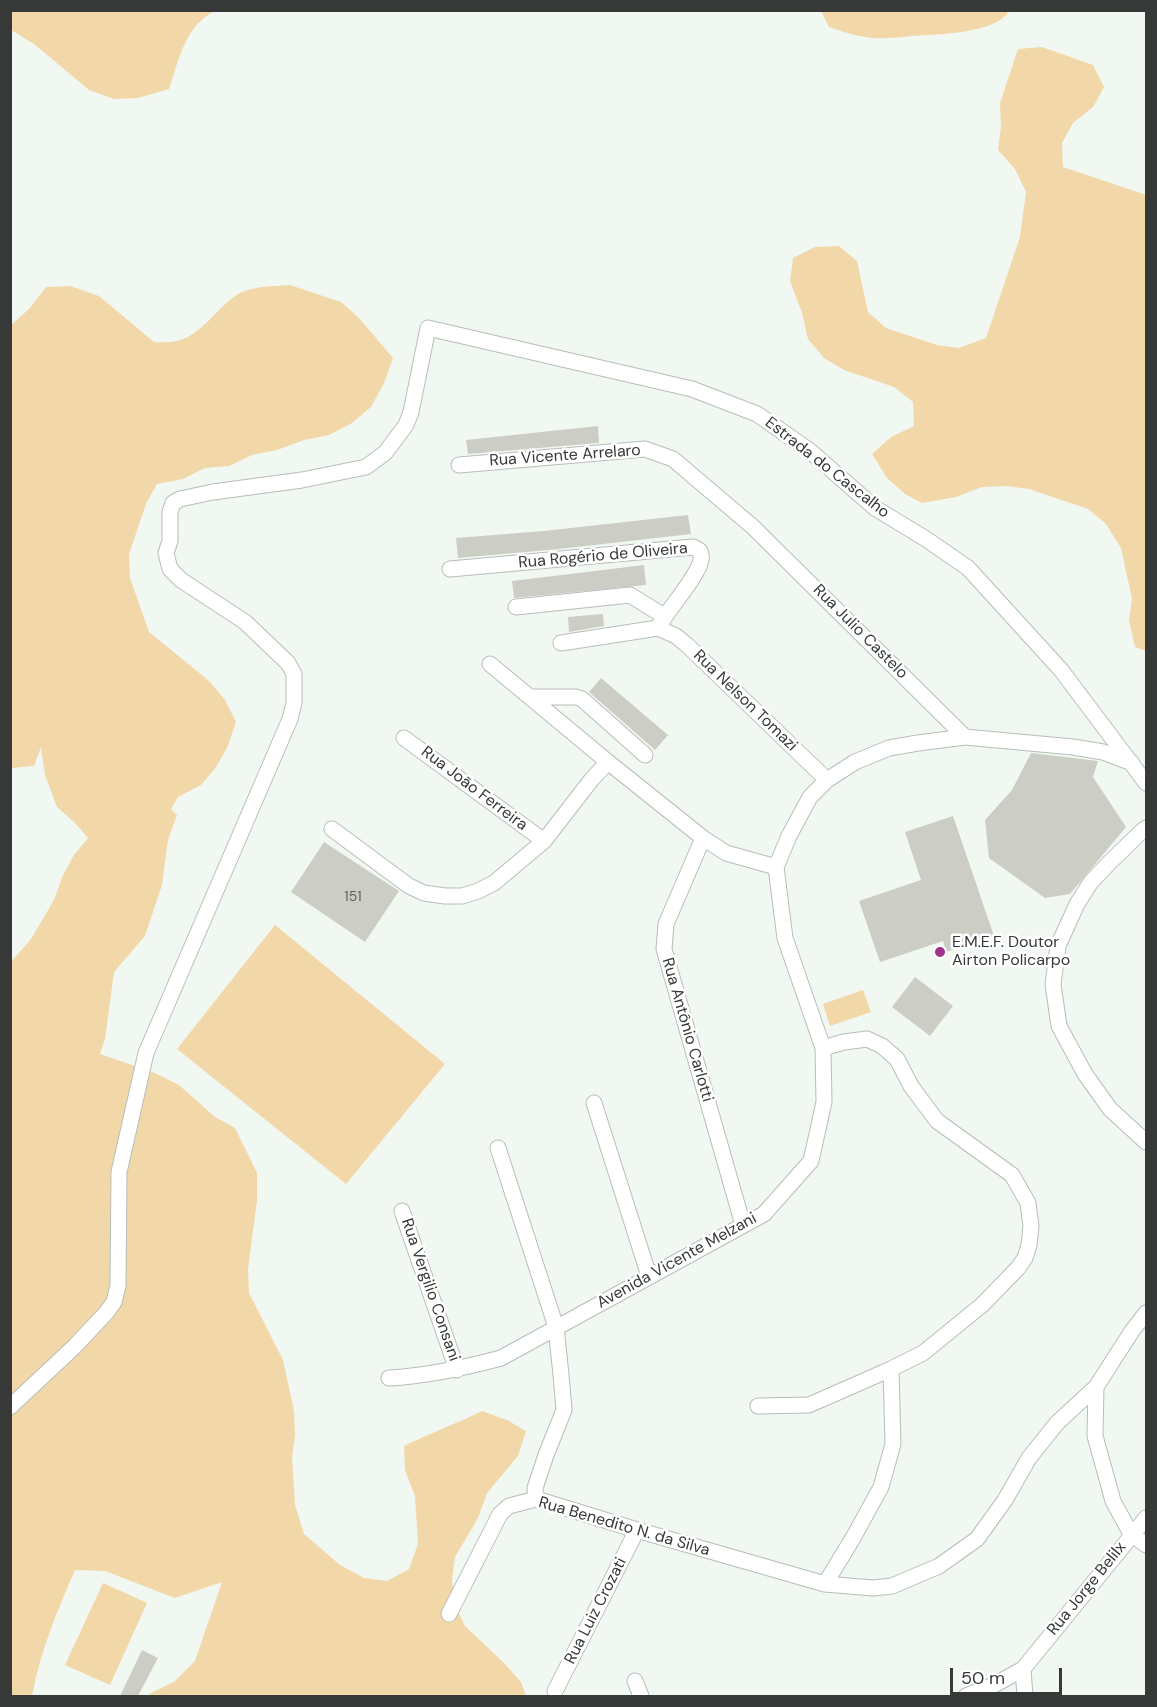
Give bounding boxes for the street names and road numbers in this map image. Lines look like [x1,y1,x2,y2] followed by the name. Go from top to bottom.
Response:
[761,413,893,523] street label: Estrada do Cascalho
[489,441,641,471] street label: Rua Vicente Arrelaro
[518,539,688,573] street label: Rua Rogério de Oliveira
[809,581,911,683] street label: Rua Julio Castelo
[689,646,801,756] street label: Rua Nelson Tomazi
[417,743,531,835] street label: Rua João Ferreira
[657,956,717,1104] street label: Rua Antônio Carlotti
[594,1209,760,1313] street label: Avenida Vicente Melzani
[397,1216,463,1364] street label: Rua Vergilio Consani
[536,1493,712,1561] street label: Rua Benedito N. da Silva
[1044,1538,1130,1640] street label: Rua Jorge Belilx
[561,1554,631,1668] street label: Rua Luiz Crozati

